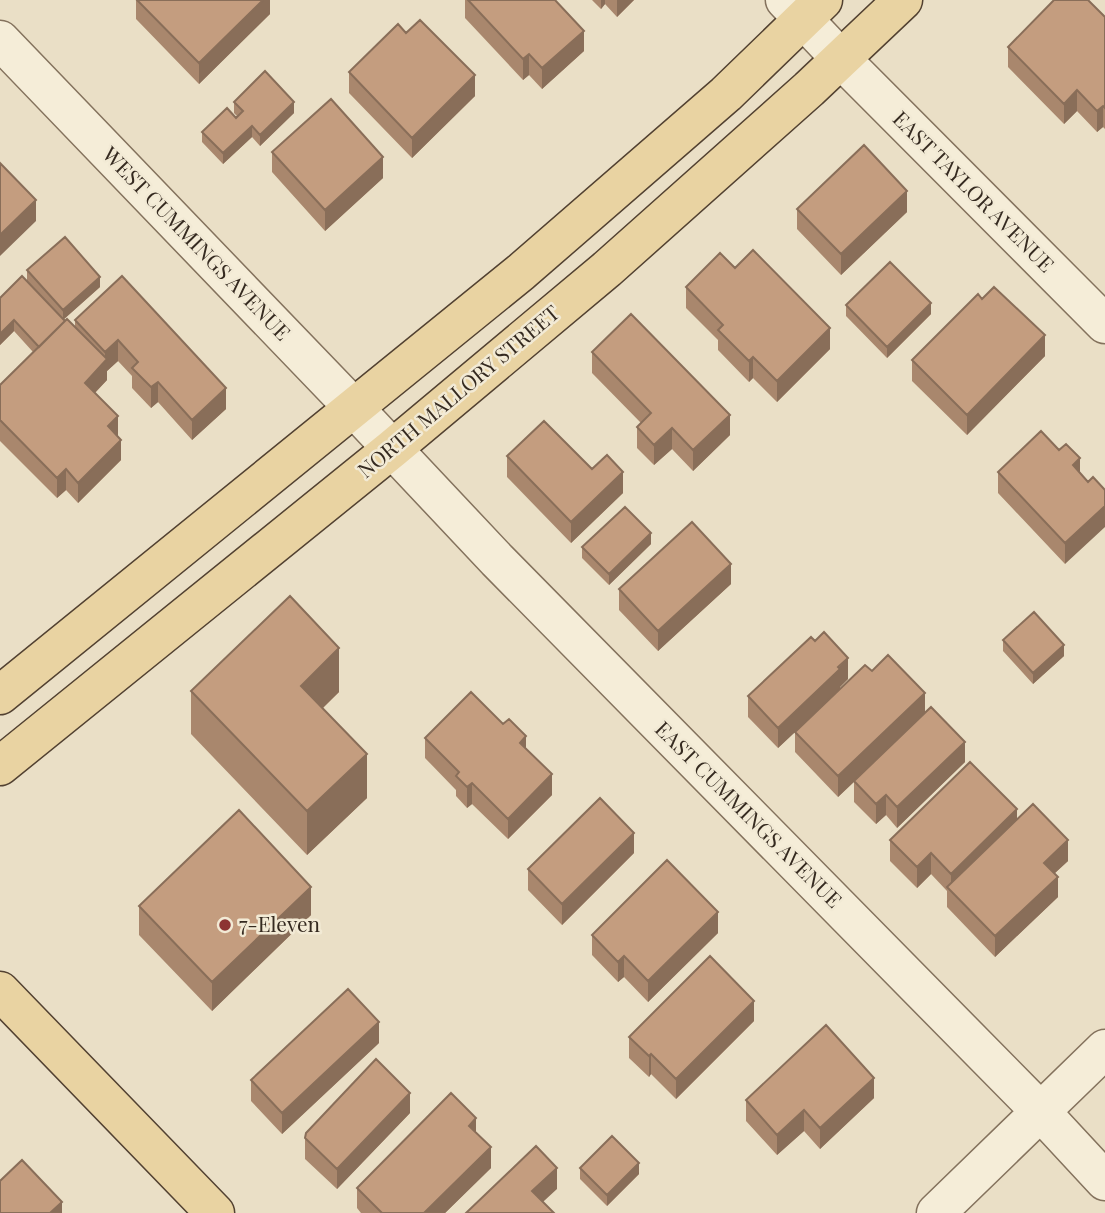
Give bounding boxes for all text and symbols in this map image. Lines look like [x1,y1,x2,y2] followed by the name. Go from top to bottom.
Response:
[888,104,1061,277] street label: EAST TAYLOR AVENUE
[97,139,297,345] street label: WEST CUMMINGS AVENUE
[351,298,564,483] street label: NORTH MALLORY STREET
[650,714,849,913] street label: EAST CUMMINGS AVENUE
[239,909,321,937] place label: 7-Eleven
[217,917,233,933] marker: 7-Eleven

